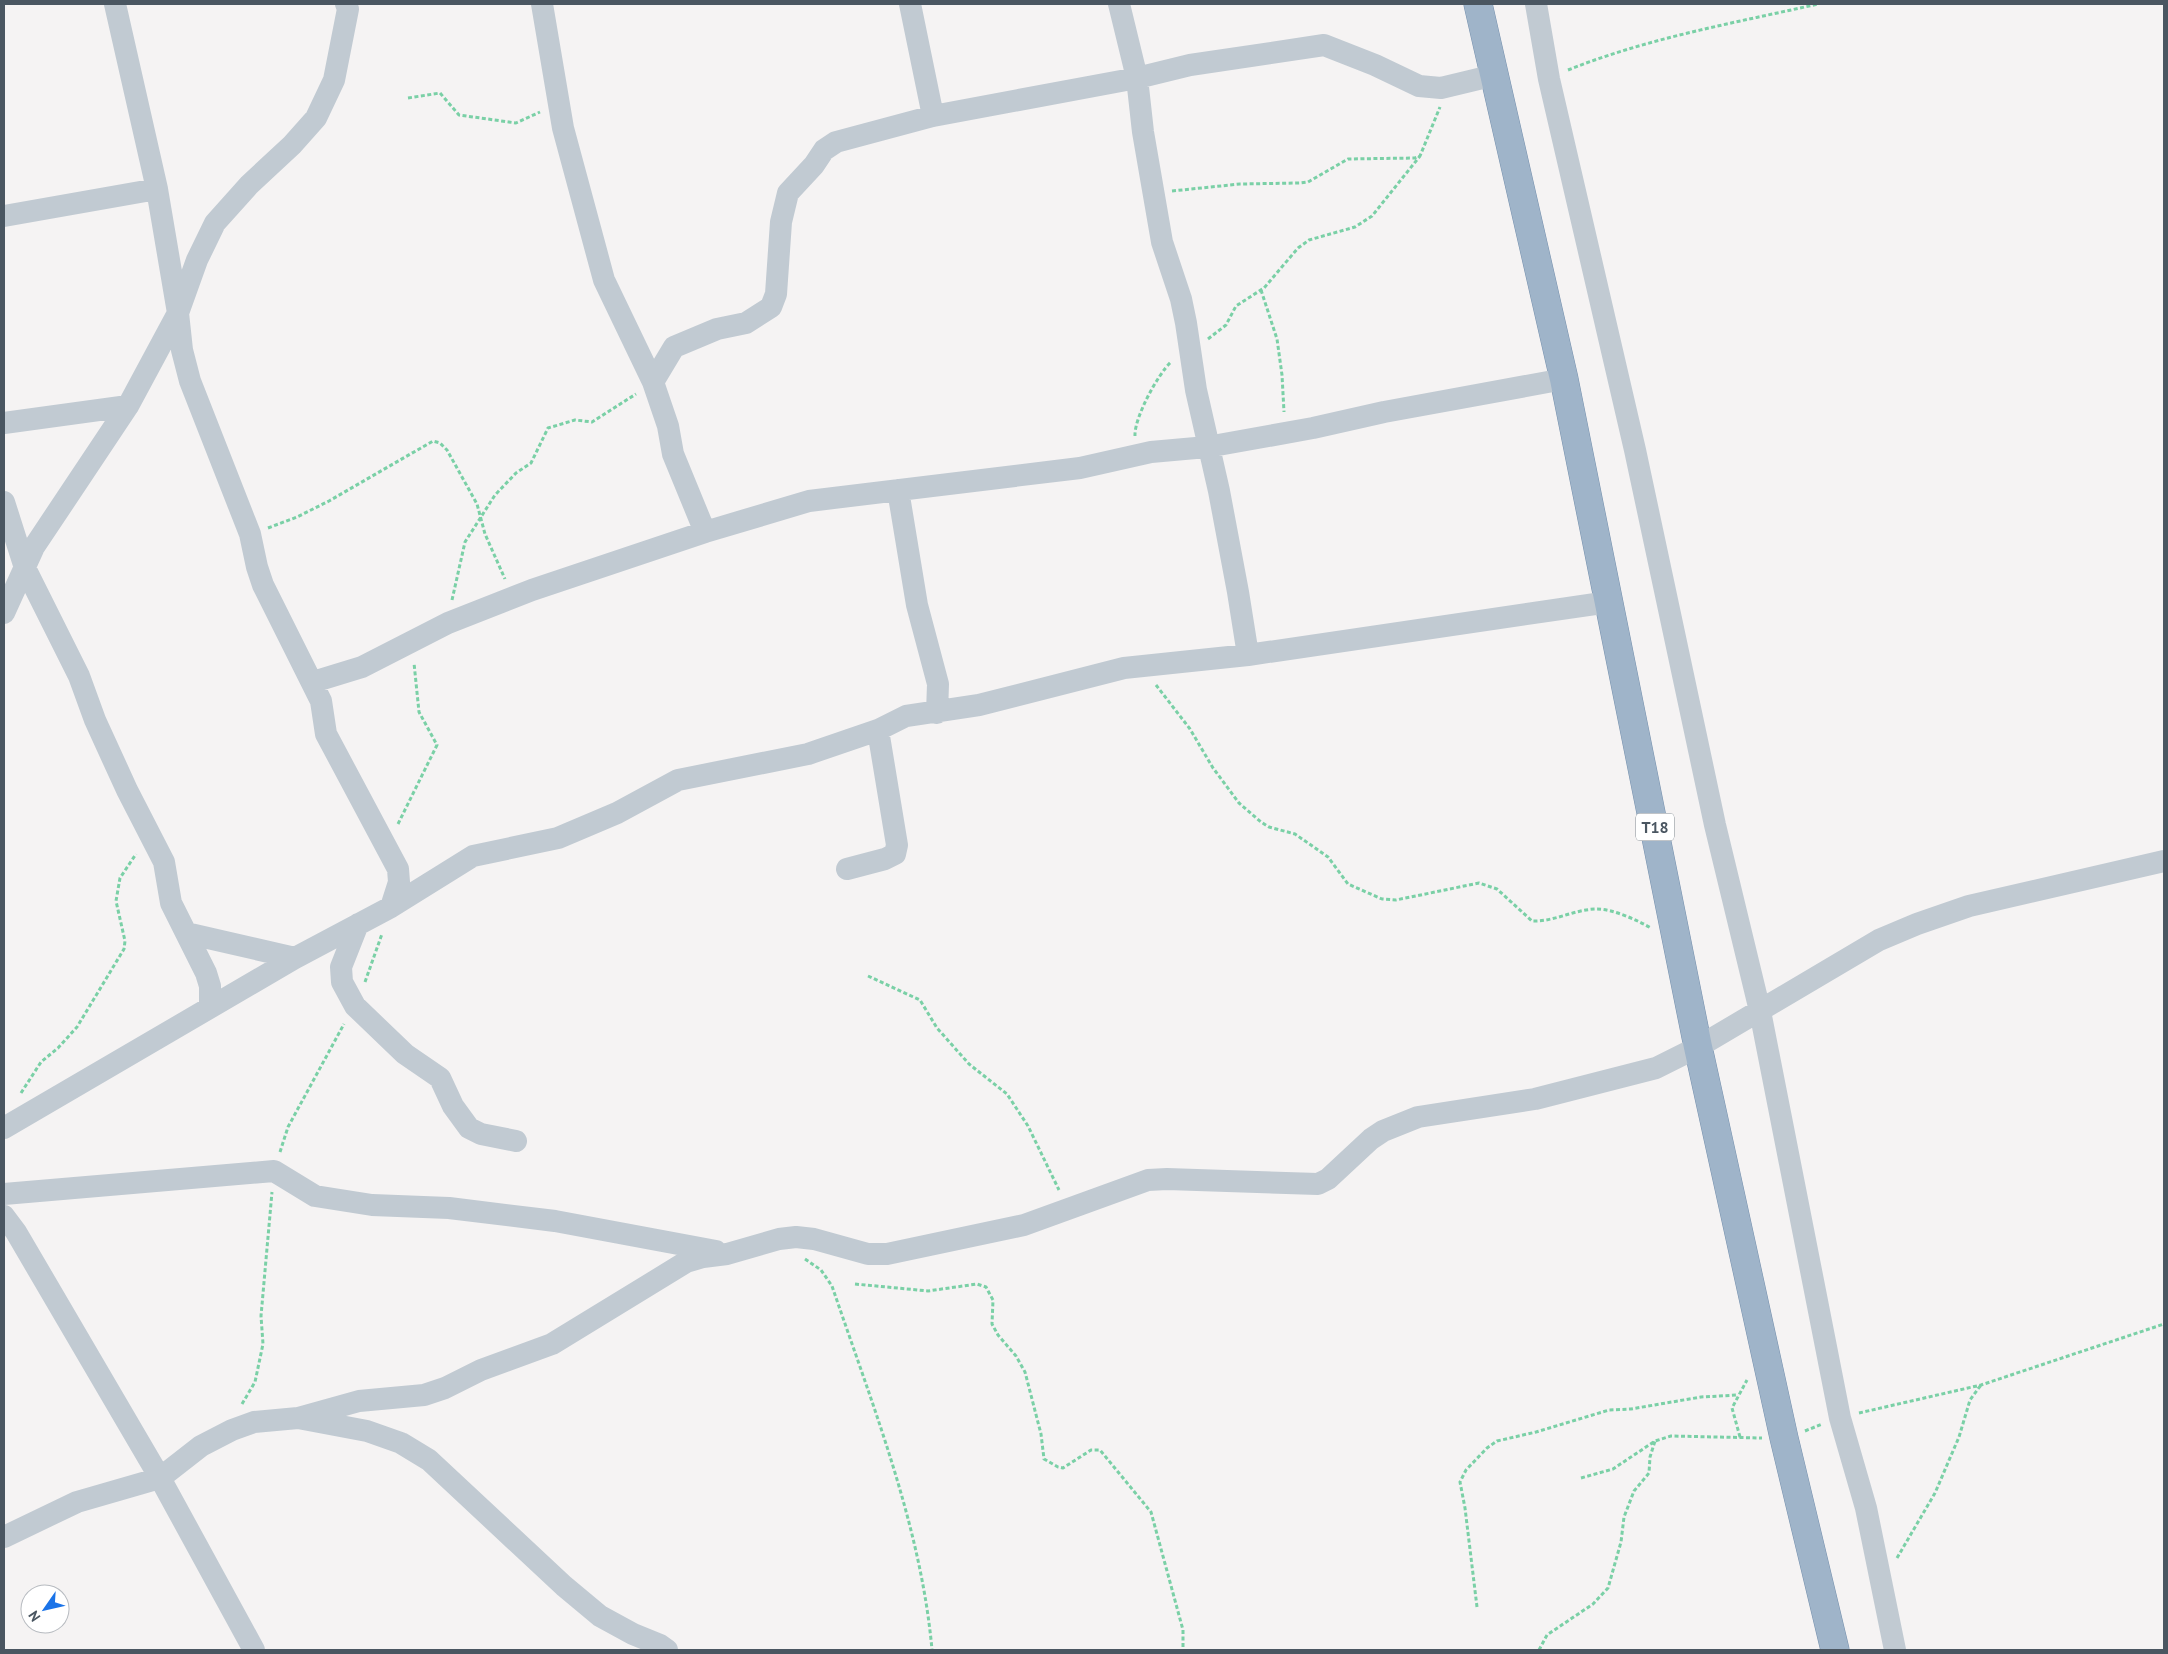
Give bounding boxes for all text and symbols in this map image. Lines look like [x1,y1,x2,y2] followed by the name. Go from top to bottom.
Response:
[1636,814,1674,840] road number: T18
[20,1584,70,1634] north arrow
[24,1607,44,1625] text: N

